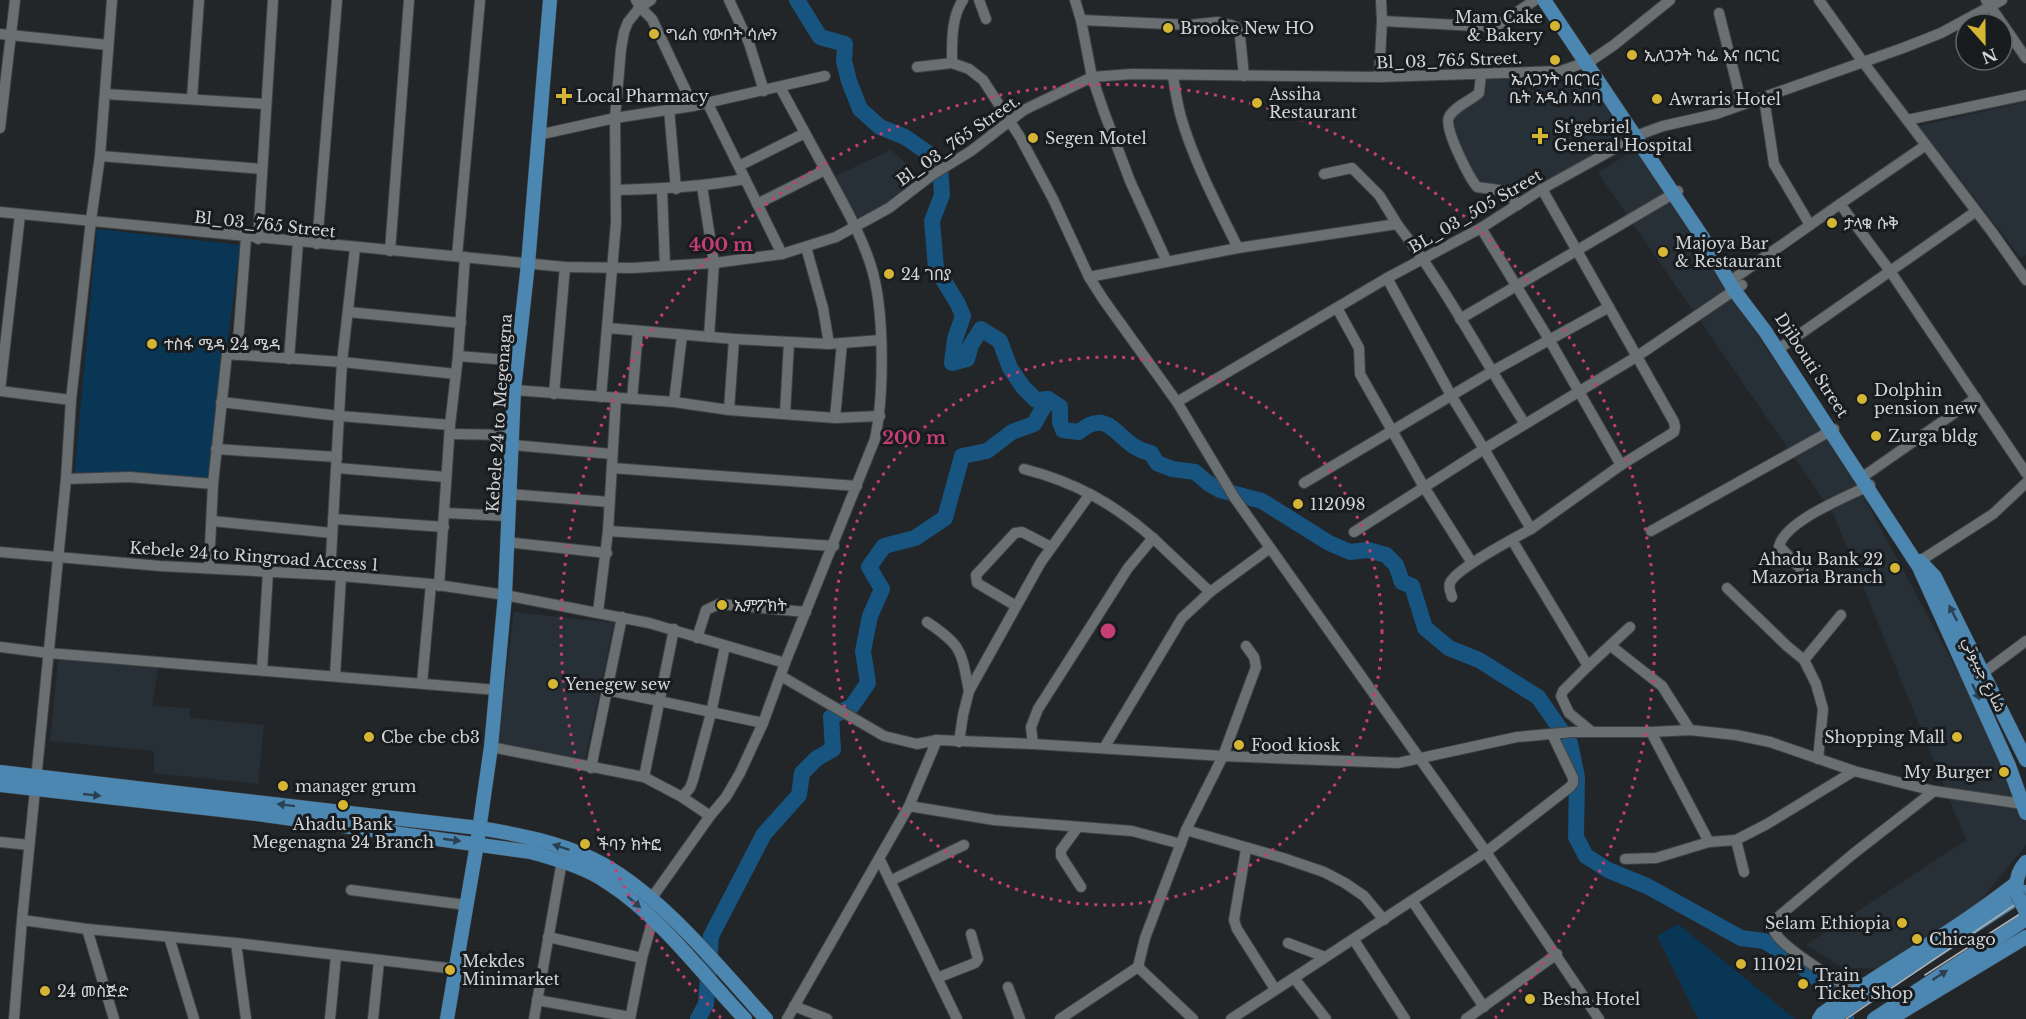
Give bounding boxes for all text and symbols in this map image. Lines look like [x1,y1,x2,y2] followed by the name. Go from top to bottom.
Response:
[1455,7,1544,45] place label: Mam Cake & Bakery
[1954,12,2014,72] north arrow
[1180,18,1314,38] place label: Brooke New HO
[1548,19,1562,33] marker: Mam Cake & Bakery
[1161,21,1175,35] marker: Brooke New HO
[666,24,778,44] place label: ግሬስ የውበት ሳሎን
[647,27,661,41] marker: ግሬስ የውበት ሳሎን
[1979,44,2000,68] text: N
[1644,45,1779,65] place label: ኢለጋንት ካፌ እና በርገር
[1376,47,1522,73] street label: Bl_03_765 Street.
[1625,48,1639,62] marker: ኢለጋንት ካፌ እና በርገር
[1548,53,1562,67] marker: ኤለጋንት በርገር ቤት አዲስ አበባ
[1509,69,1601,107] place label: ኤለጋንት በርገር ቤት አዲስ አበባ
[1268,84,1357,122] place label: Assiha Restaurant
[576,86,709,106] place label: Local Pharmacy
[557,89,571,103] marker: Local Pharmacy
[1668,89,1781,109] place label: Awraris Hotel
[892,90,1024,190] street label: Bl_03_765 Street.
[1650,92,1664,106] marker: Awraris Hotel
[1250,96,1264,110] marker: Assiha Restaurant
[1554,117,1692,155] place label: St'gebriel General Hospital
[1531,127,1549,145] marker: St'gebriel General Hospital
[1045,128,1147,148] place label: Segen Motel
[1026,131,1040,145] marker: Segen Motel
[1405,165,1545,257] street label: BL_03_505 Street
[193,207,337,241] street label: Bl_03_765 Street
[1844,213,1899,233] place label: ታላቁ ሱቅ
[1825,216,1839,230] marker: ታላቁ ሱቅ
[1675,233,1782,271] place label: Majoya Bar & Restaurant
[689,234,753,256] text: 400 m
[1656,245,1670,259] marker: Majoya Bar & Restaurant
[901,264,952,284] place label: 24 ገበያ
[882,267,896,281] marker: 24 ገበያ
[1771,309,1853,421] street label: Djibouti Street
[482,313,516,513] street label: Kebele 24 to Megenagna
[164,334,281,354] place label: ተስፋ ሜዳ 24 ሜዳ
[145,337,159,351] marker: ተስፋ ሜዳ 24 ሜዳ
[1874,380,1978,418] place label: Dolphin pension new
[1855,392,1869,406] marker: Dolphin pension new
[1888,426,1978,446] place label: Zurga bldg
[882,427,946,449] text: 200 m
[1869,429,1883,443] marker: Zurga bldg
[1310,494,1366,514] place label: 112098
[1291,497,1305,511] marker: 112098
[129,537,379,575] street label: Kebele 24 to Ringroad Access 1
[1752,549,1883,587] place label: Ahadu Bank 22 Mazoria Branch
[1888,561,1902,575] marker: Ahadu Bank 22 Mazoria Branch
[734,595,787,615] place label: ኢምፖክት
[715,598,729,612] marker: ኢምፖክት
[1948,605,1958,622] one-way arrow
[1098,621,1118,641] centre of rings
[1956,633,2011,716] street label: شارع جيبوتي
[564,674,671,694] place label: Yenegew sew
[546,677,560,691] marker: Yenegew sew
[1971,684,1980,701] one-way arrow
[381,727,480,747] place label: Cbe cbe cb3
[1824,727,1945,747] place label: Shopping Mall
[362,730,376,744] marker: Cbe cbe cb3
[1950,730,1964,744] marker: Shopping Mall
[1251,735,1340,755] place label: Food kiosk
[1232,738,1246,752] marker: Food kiosk
[1904,762,1992,782] place label: My Burger
[1997,765,2011,779] marker: My Burger
[295,776,417,796] place label: manager grum
[276,779,290,793] marker: manager grum
[83,790,102,800] one-way arrow
[336,798,350,812] marker: Ahadu Bank Megenagna 24 Branch
[277,800,296,810] one-way arrow
[252,814,434,852] place label: Ahadu Bank Megenagna 24 Branch
[597,834,662,854] place label: ችባን ክትፎ
[443,836,462,845] one-way arrow
[578,837,592,851] marker: ችባን ክትፎ
[552,842,570,851] one-way arrow
[626,895,641,908] one-way arrow
[1765,913,1890,933] place label: Selam Ethiopia
[1895,916,1909,930] marker: Selam Ethiopia
[1929,929,1996,949] place label: Chicago
[1910,932,1924,946] marker: Chicago
[462,951,560,989] place label: Mekdes Minimarket
[1753,954,1803,974] place label: 111021
[1734,957,1748,971] marker: 111021
[443,963,457,977] marker: Mekdes Minimarket
[1815,965,1913,1003] place label: Train Ticket Shop
[1932,969,1948,981] one-way arrow
[1796,977,1810,991] marker: Train Ticket Shop
[57,981,129,1001] place label: 24 መስጅድ
[38,984,52,998] marker: 24 መስጅድ
[1542,989,1640,1009] place label: Besha Hotel
[1523,992,1537,1006] marker: Besha Hotel

